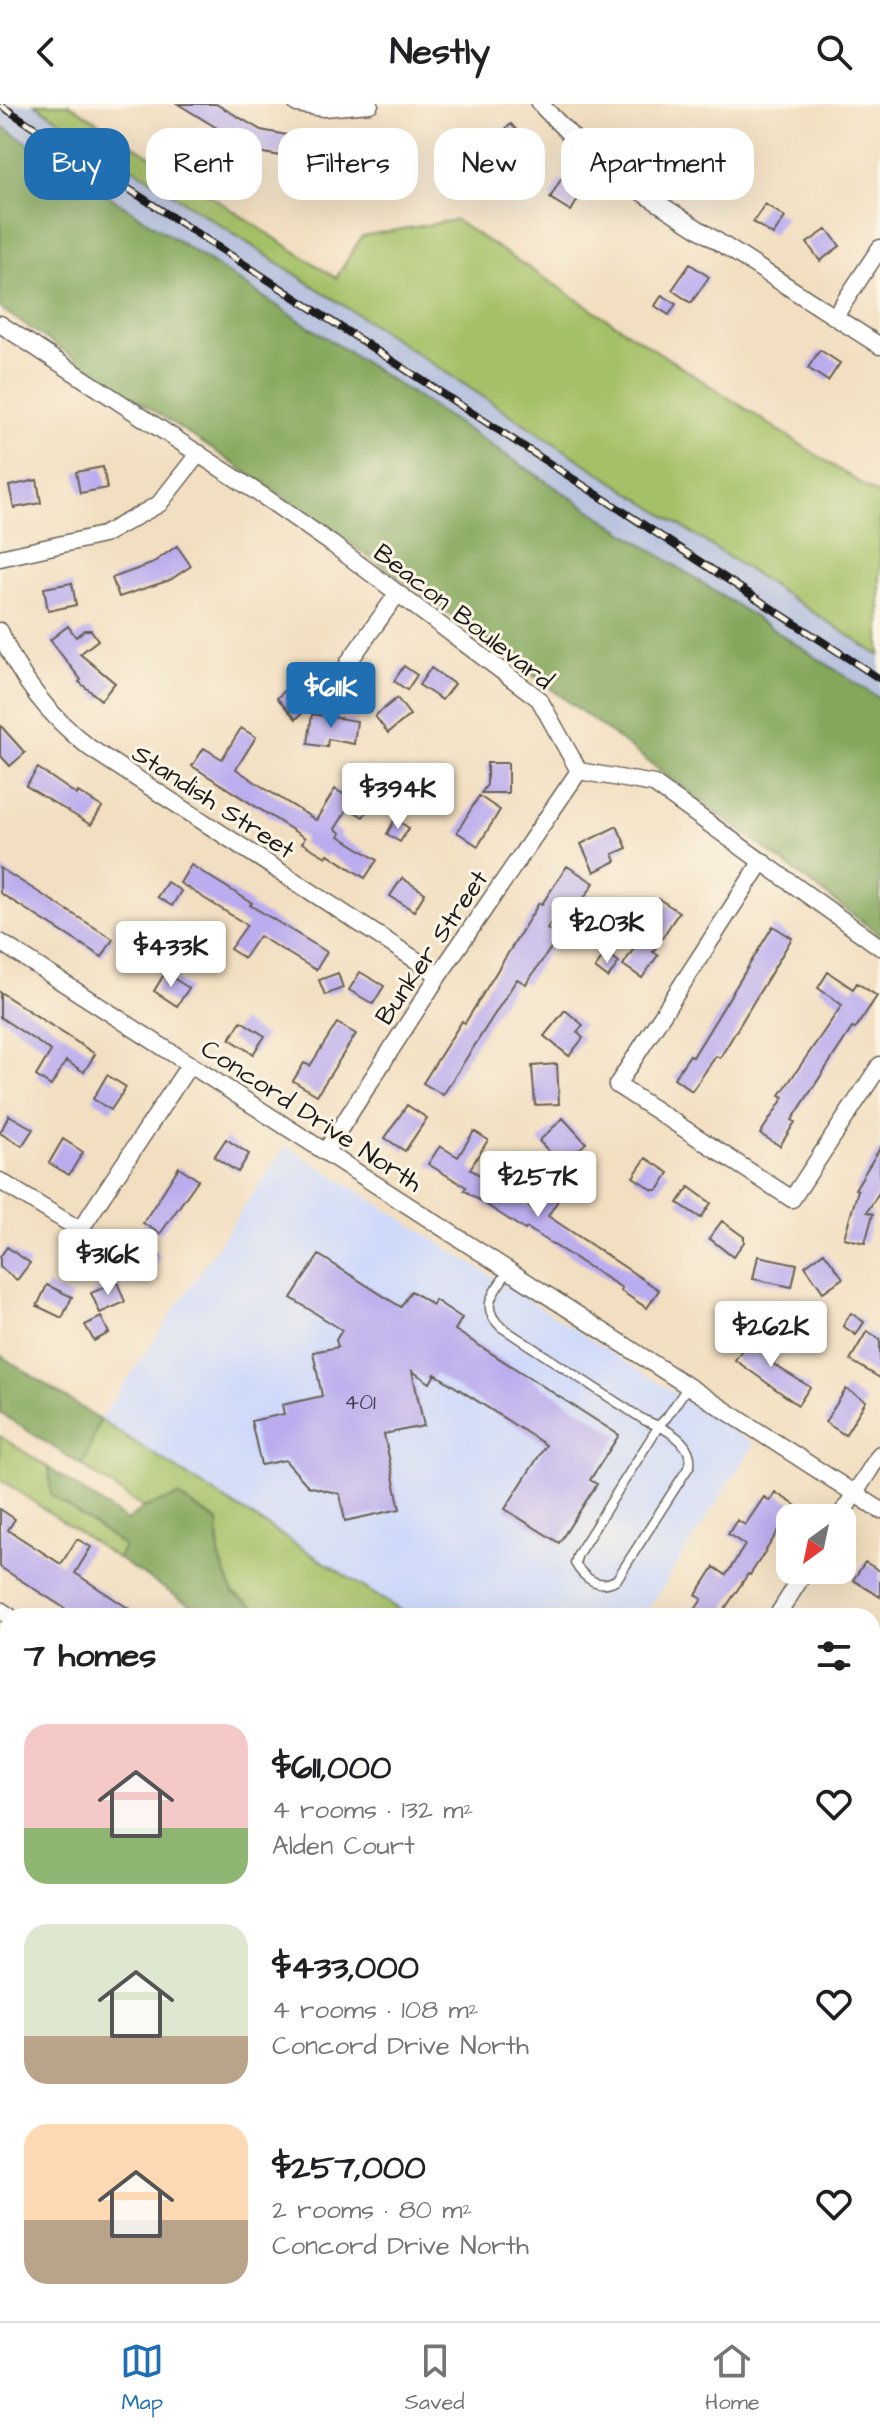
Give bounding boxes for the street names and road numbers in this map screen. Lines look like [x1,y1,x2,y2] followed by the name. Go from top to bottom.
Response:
[366,535,561,698] street label: Beacon Boulevard
[125,736,302,868] street label: Standish Street
[367,863,497,1032] street label: Bunker Street
[194,1031,429,1201] street label: Concord Drive North

